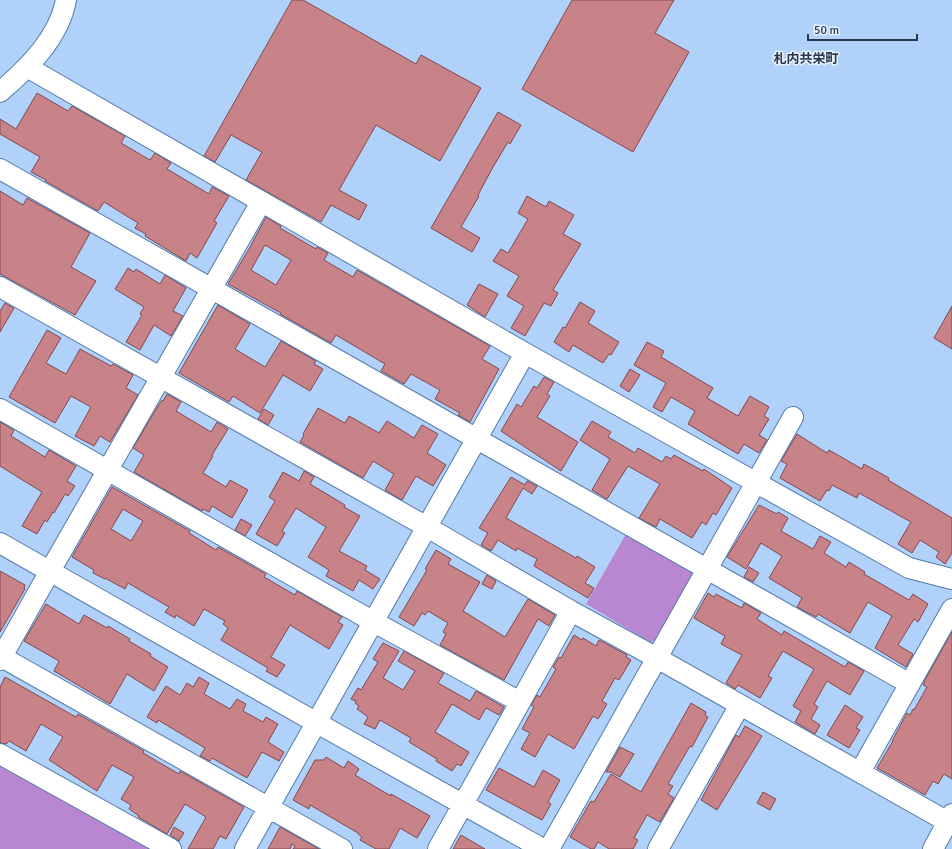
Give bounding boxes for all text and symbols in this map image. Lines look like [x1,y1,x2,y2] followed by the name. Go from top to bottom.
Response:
[808,16,917,42] scale bar
[814,23,839,38] text: 50 m
[773,51,839,67] district label: 札内共栄町

